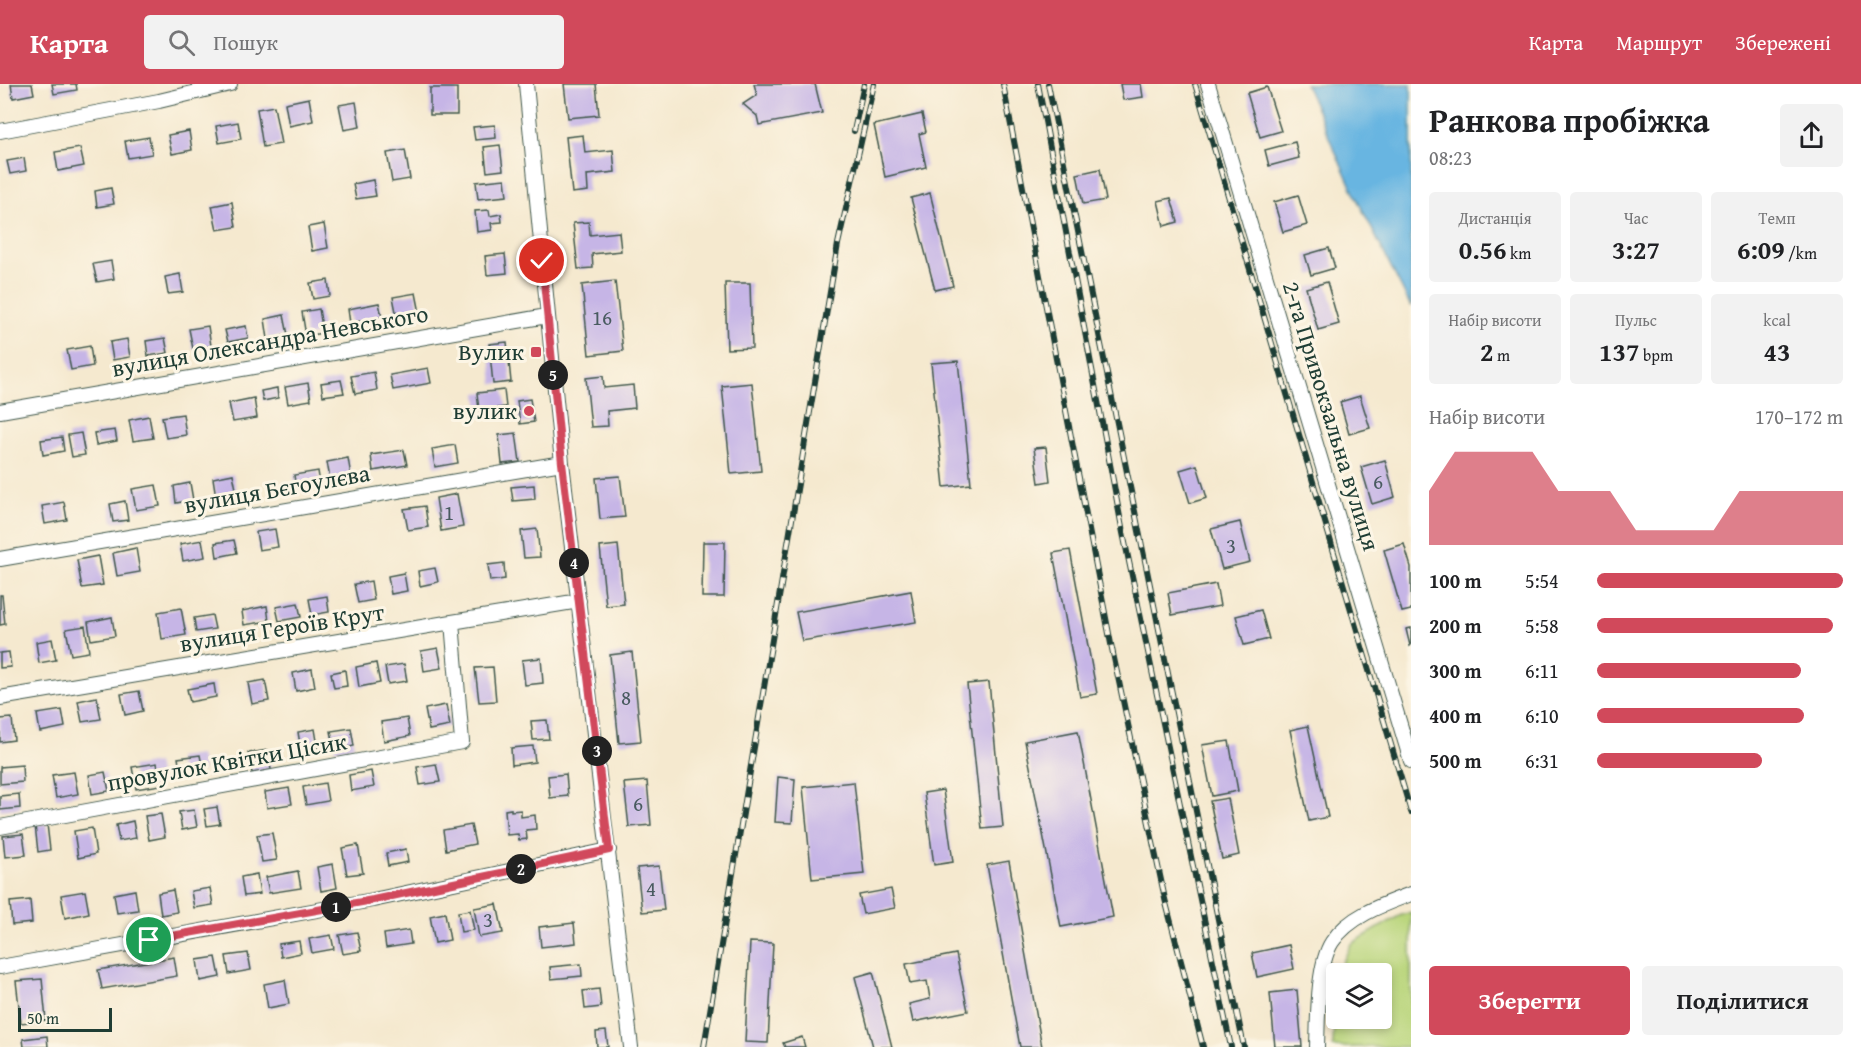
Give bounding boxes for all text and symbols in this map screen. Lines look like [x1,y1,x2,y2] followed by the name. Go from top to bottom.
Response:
[144,15,564,69] search box
[30,22,108,63] text: Карта
[165,26,198,59] icon: search
[213,26,278,58] text: Пошук
[1529,27,1583,58] text: Карта
[1616,27,1702,58] text: Маршрут
[1735,27,1831,58] text: Збережені
[1429,96,1710,144] text: Ранкова пробіжка
[1780,104,1843,167] button: share
[1429,143,1472,172] text: 08:23
[1458,206,1532,230] text: Дистанція
[1624,206,1648,230] text: Час
[1759,206,1795,230] text: Темп
[1459,230,1507,269] text: 0.56
[1612,230,1660,269] text: 3:27
[1737,230,1785,269] text: 6:09
[516,235,567,286] pin
[1507,241,1531,265] text: km
[1785,241,1817,265] text: /km
[525,244,558,277] icon: check
[1274,277,1389,555] street label: 2-га Привокзальна вулиця
[109,295,431,386] street label: вулиця Олександра Невського
[592,302,612,333] house number: 16
[1449,308,1541,332] text: Набір висоти
[1615,308,1657,332] text: Пульс
[1763,308,1791,332] text: kcal
[1480,332,1493,371] text: 2
[1599,332,1639,371] text: 137
[1764,332,1790,371] text: 43
[458,334,524,369] place label: Вулик
[1493,343,1510,367] text: m
[1639,343,1673,367] text: bpm
[529,345,543,359] marker: Вулик
[538,360,568,390] pin: 5
[549,363,557,387] text: 5
[453,393,517,428] place label: вулик
[1429,402,1545,431] text: Набір висоти
[1755,402,1843,431] text: 170–172 m
[522,404,536,418] marker: вулик
[181,455,373,522] street label: вулиця Бєгоулєва
[1373,466,1383,497] house number: 6
[444,497,454,528] house number: 1
[1226,530,1236,561] house number: 3
[559,548,589,578] pin: 4
[570,551,578,575] text: 4
[1429,566,1482,595] text: 100 m
[1525,566,1559,595] text: 5:54
[177,594,387,661] street label: вулиця Героїв Крут
[1429,611,1482,640] text: 200 m
[1525,611,1559,640] text: 5:58
[1429,656,1482,685] text: 300 m
[1525,656,1559,685] text: 6:11
[621,682,631,713] house number: 8
[1429,701,1482,730] text: 400 m
[1525,701,1559,730] text: 6:10
[104,723,350,800] street label: провулок Квітки Цісик
[582,736,612,766] pin: 3
[593,739,601,763] text: 3
[1429,746,1482,775] text: 500 m
[1525,746,1559,775] text: 6:31
[633,788,643,819] house number: 6
[506,854,536,884] pin: 2
[517,857,525,881] text: 2
[646,873,656,904] house number: 4
[321,892,351,922] pin: 1
[332,895,340,919] text: 1
[483,904,493,935] house number: 3
[123,914,174,965] pin
[132,923,165,956] icon: arrive
[1326,963,1392,1029] map controls
[1326,963,1392,1029] button: layers
[1429,966,1630,1035] button: Зберегти
[1642,966,1843,1035] button: Поділитися
[18,1005,112,1032] scale bar
[27,1006,59,1030] text: 50 m

